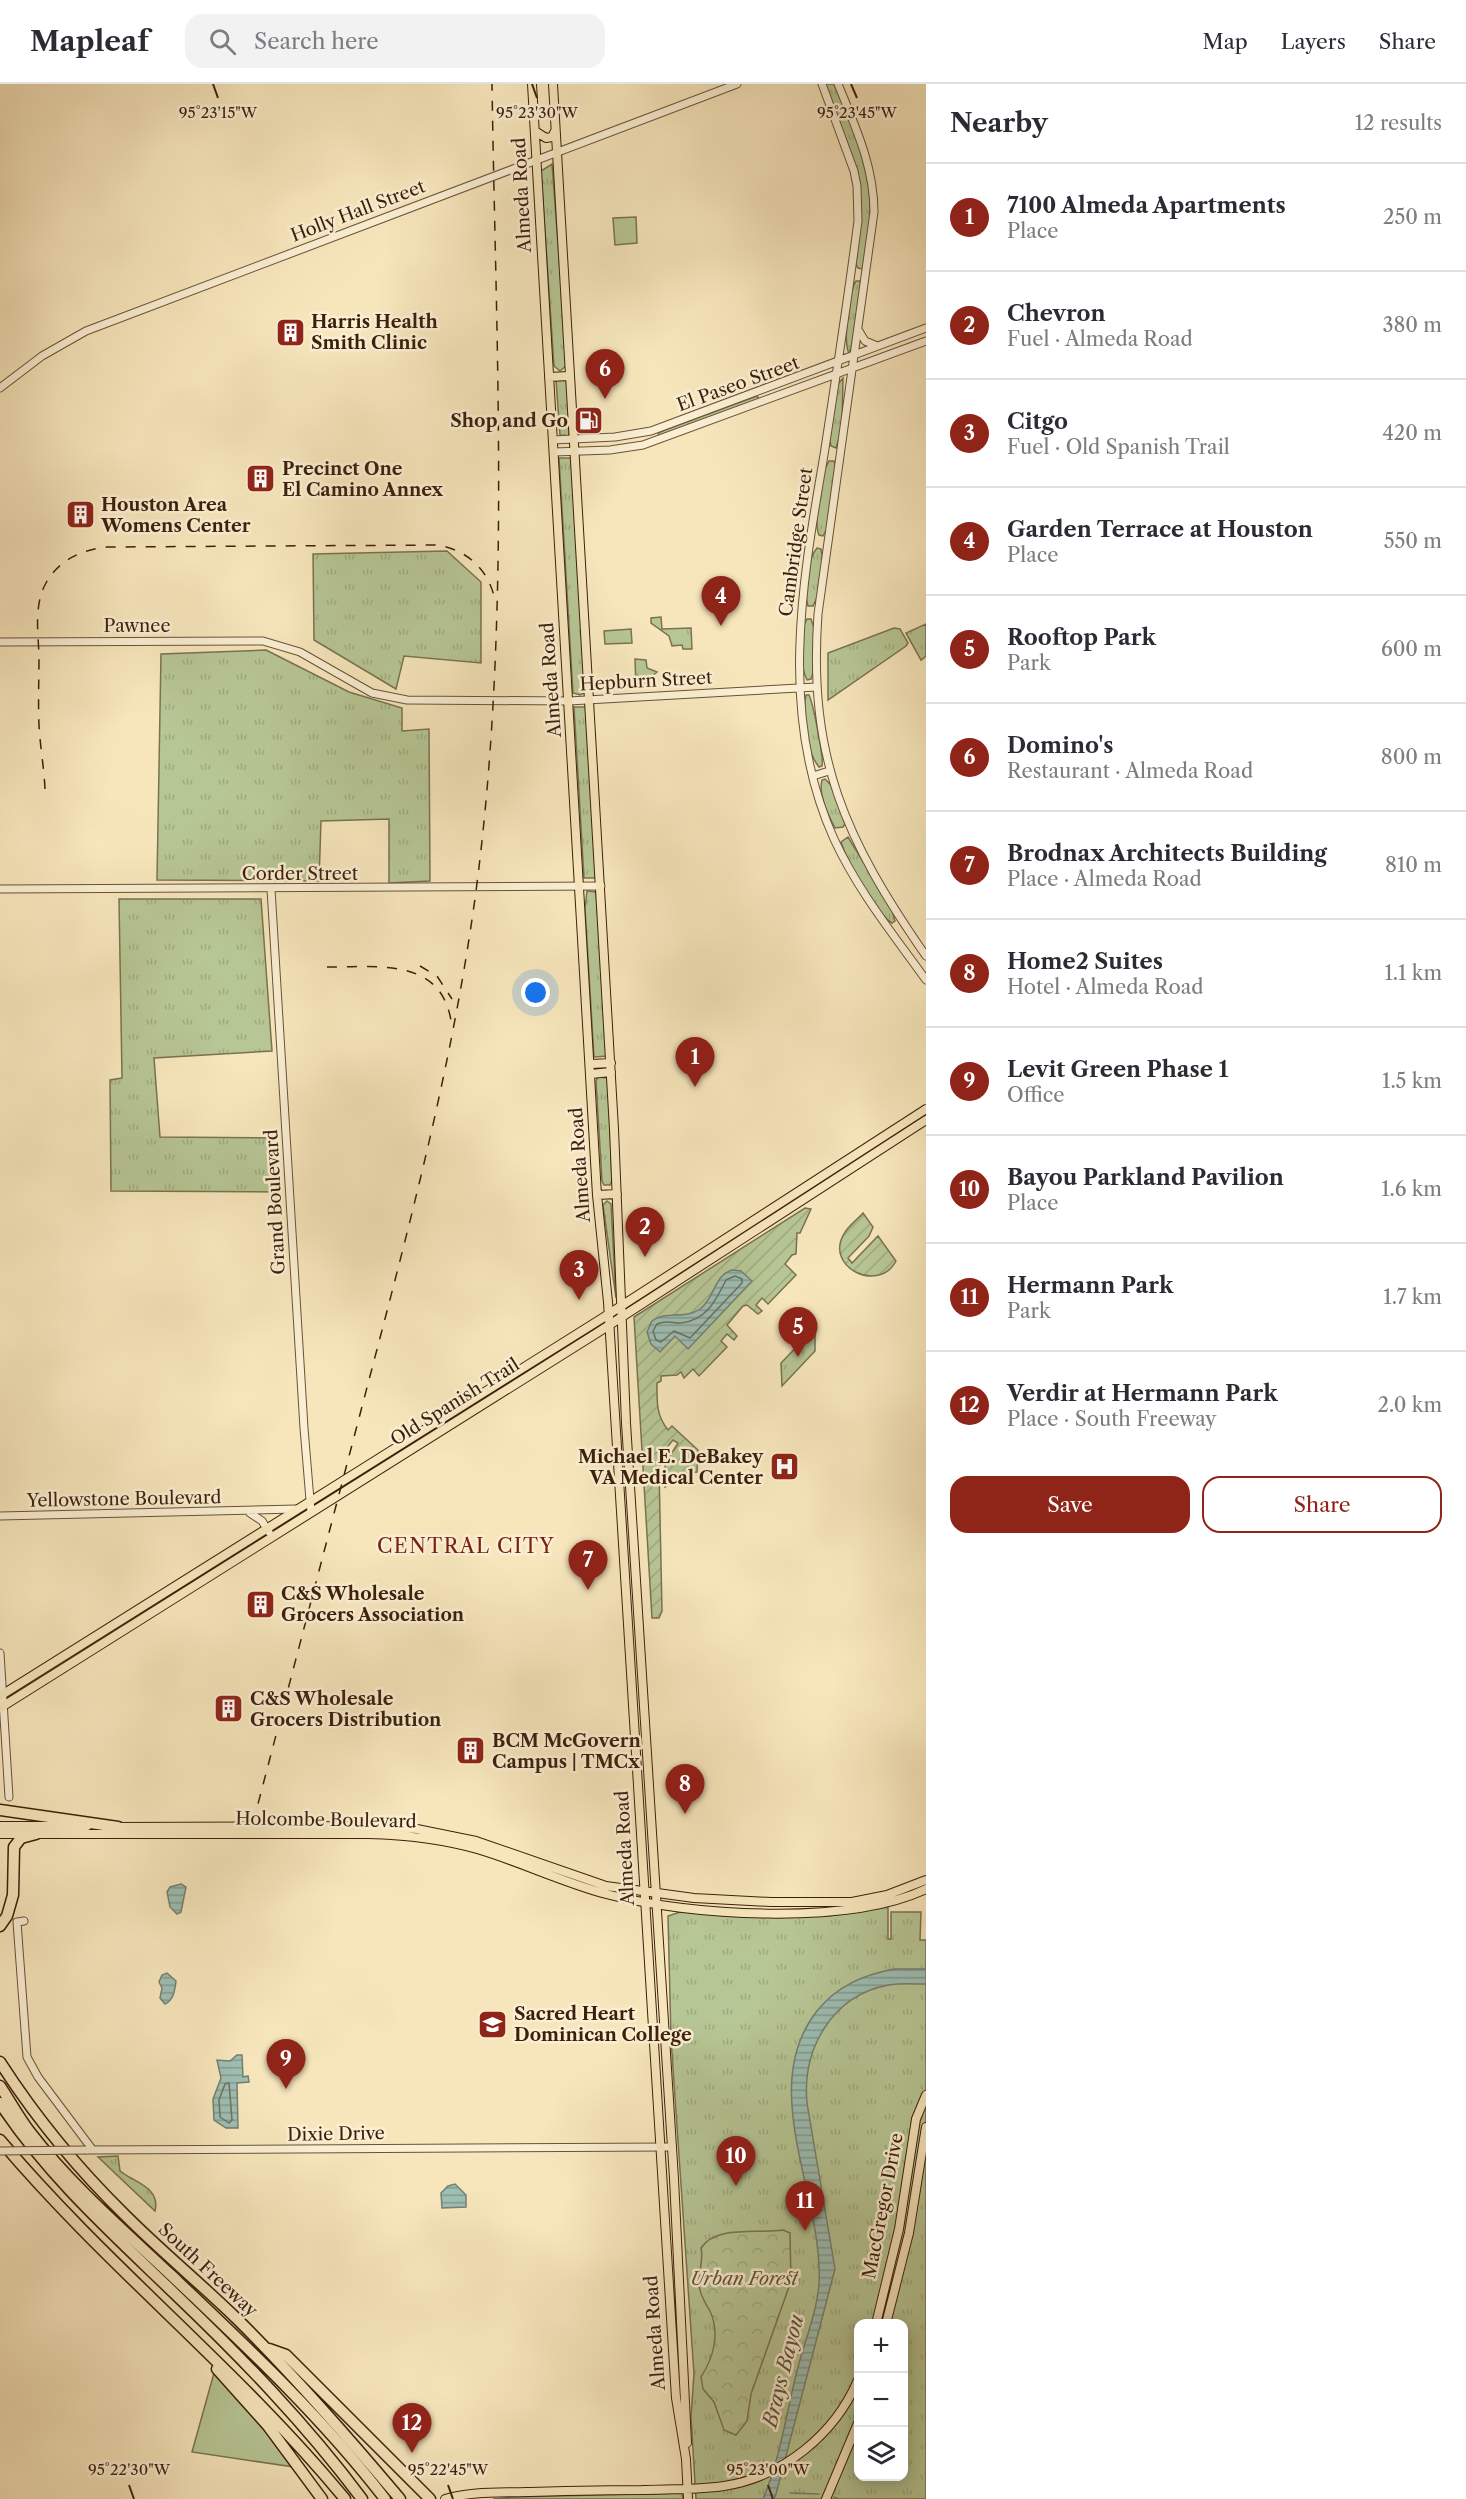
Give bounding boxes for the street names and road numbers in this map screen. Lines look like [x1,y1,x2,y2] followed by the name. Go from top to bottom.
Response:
[508,137,536,254] street label: Almeda Road
[288,175,429,247] street label: Holly Hall Street
[674,351,803,416] street label: El Paseo Street
[775,465,817,618] street label: Cambridge Street
[104,615,170,637] street label: Pawnee
[536,622,566,739] street label: Almeda Road
[579,667,714,695] street label: Hepburn Street
[242,863,359,885] street label: Corder Street
[565,1107,595,1224] street label: Almeda Road
[260,1129,290,1275] street label: Grand Boulevard
[387,1354,523,1450] street label: Old Spanish Trail
[26,1486,222,1512] street label: Yellowstone Boulevard
[611,1790,639,1907] street label: Almeda Road
[235,1807,417,1833] street label: Holcombe Boulevard
[287,2122,385,2146] street label: Dixie Drive
[858,2131,908,2281] street label: MacGregor Drive
[154,2218,263,2322] street label: South Freeway
[640,2275,670,2392] street label: Almeda Road

